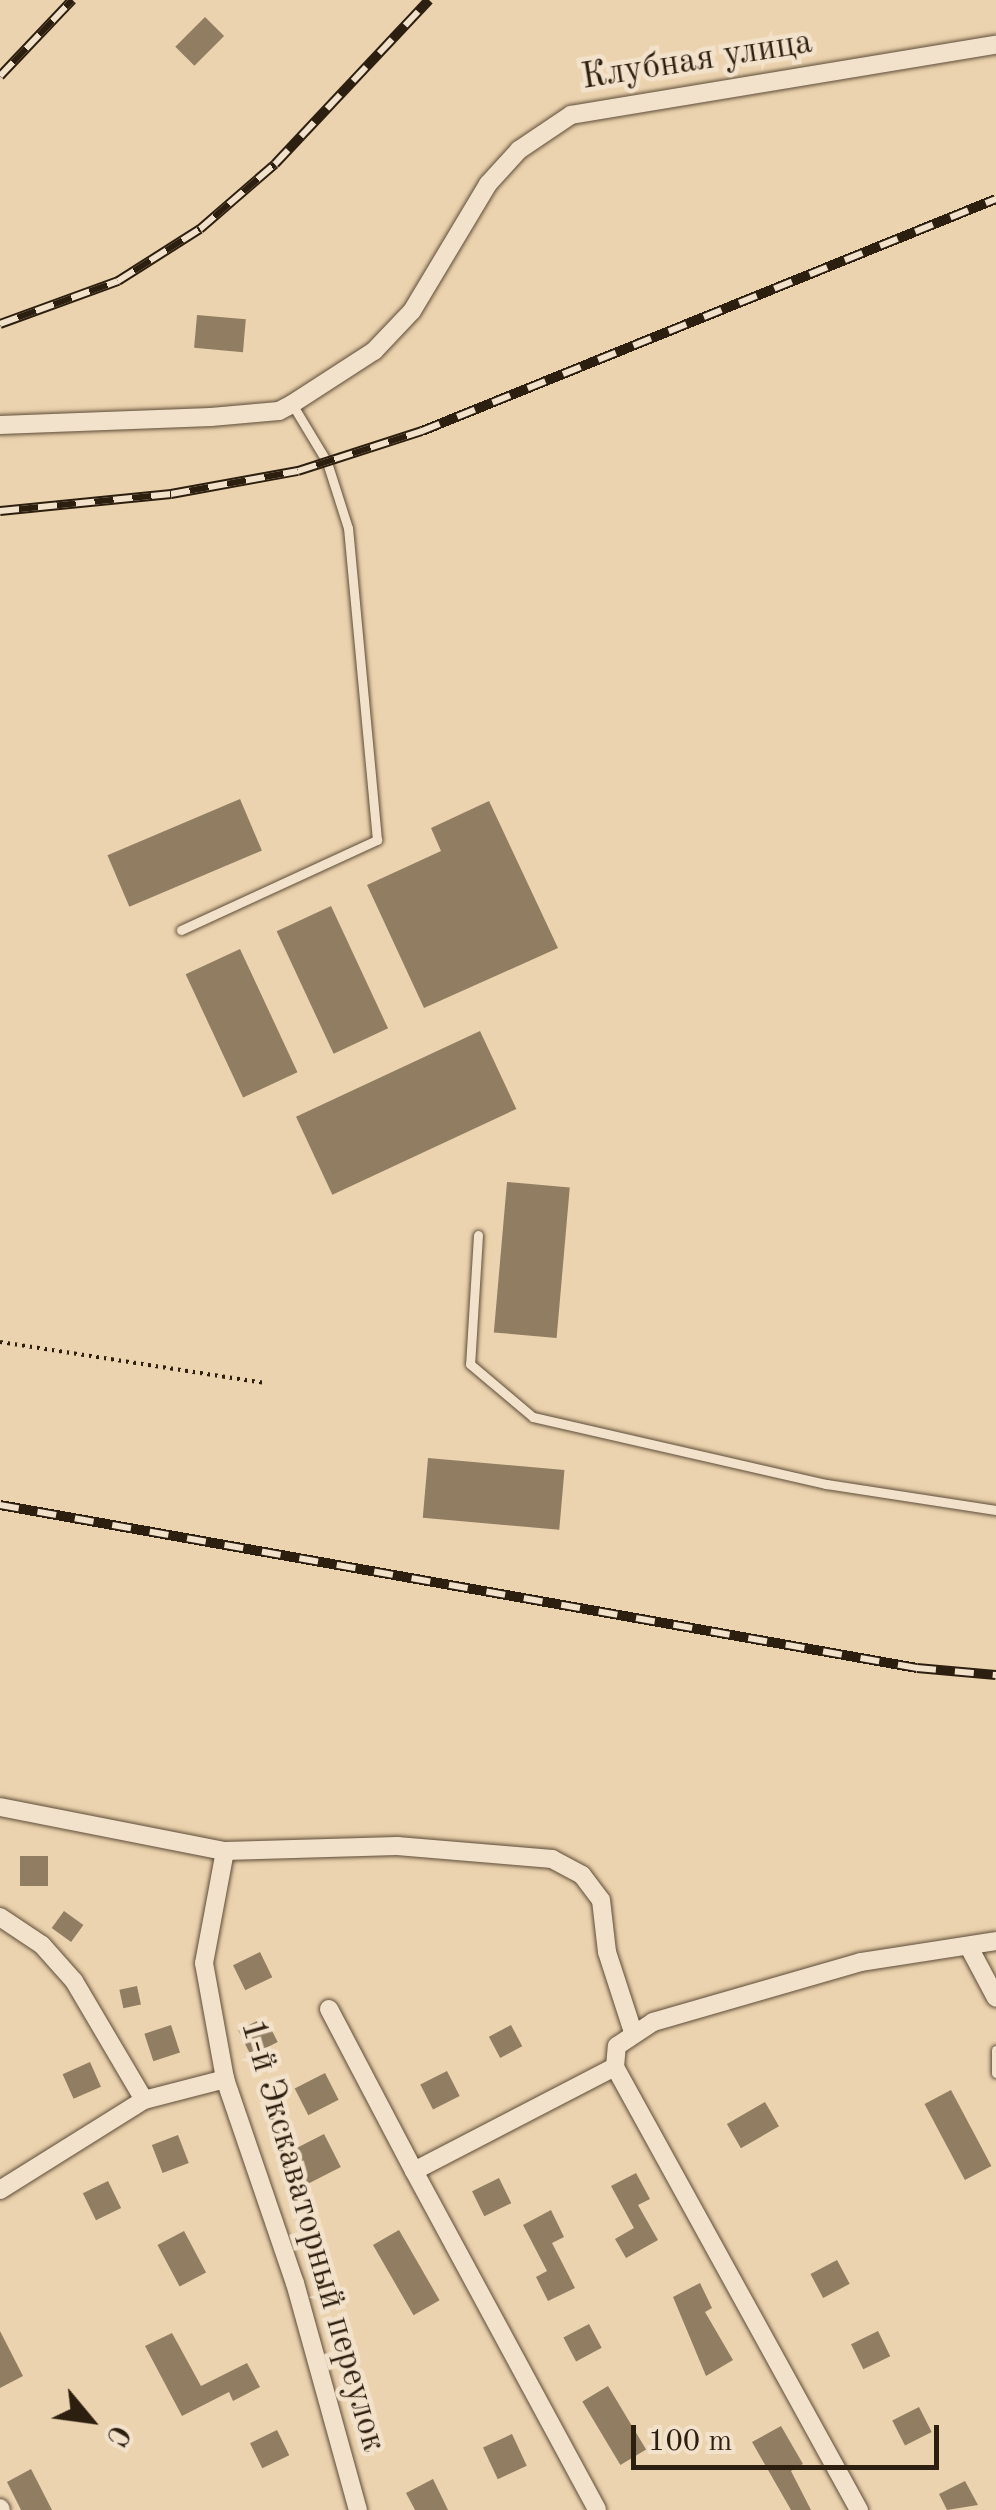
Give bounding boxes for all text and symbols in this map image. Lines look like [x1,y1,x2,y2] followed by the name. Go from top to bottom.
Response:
[579,22,815,100] street label: Клубная улица
[230,2015,394,2457] street label: 1-й Экскаваторный переулок
[40,2370,140,2470] north arrow
[636,2405,944,2467] scale bar
[100,2420,133,2449] text: С
[648,2427,732,2457] text: 100 m

